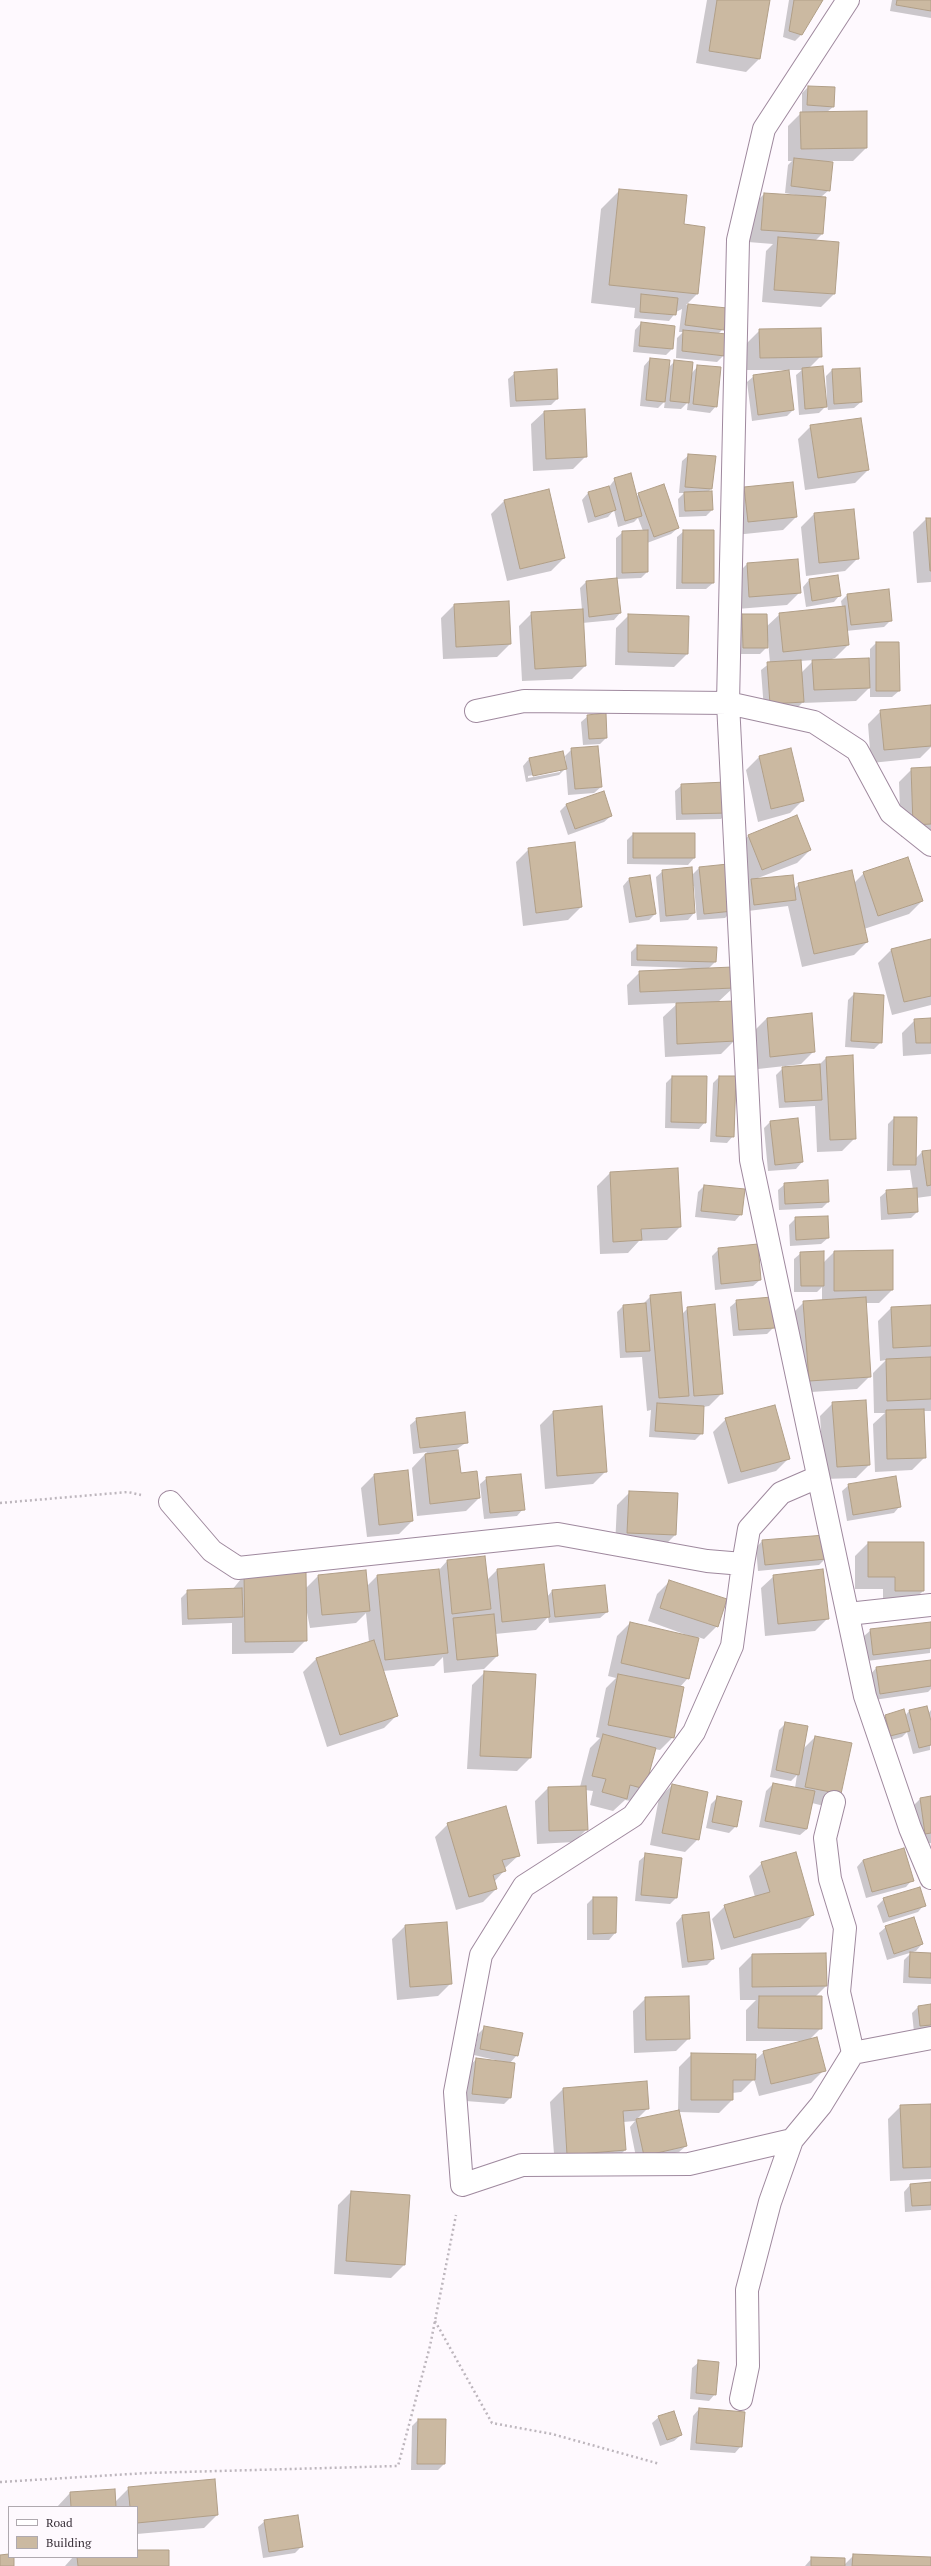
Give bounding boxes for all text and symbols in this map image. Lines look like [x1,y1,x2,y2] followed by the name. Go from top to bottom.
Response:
[8,2506,138,2558] legend
[46,2515,73,2530] text: Road
[46,2535,91,2550] text: Building

